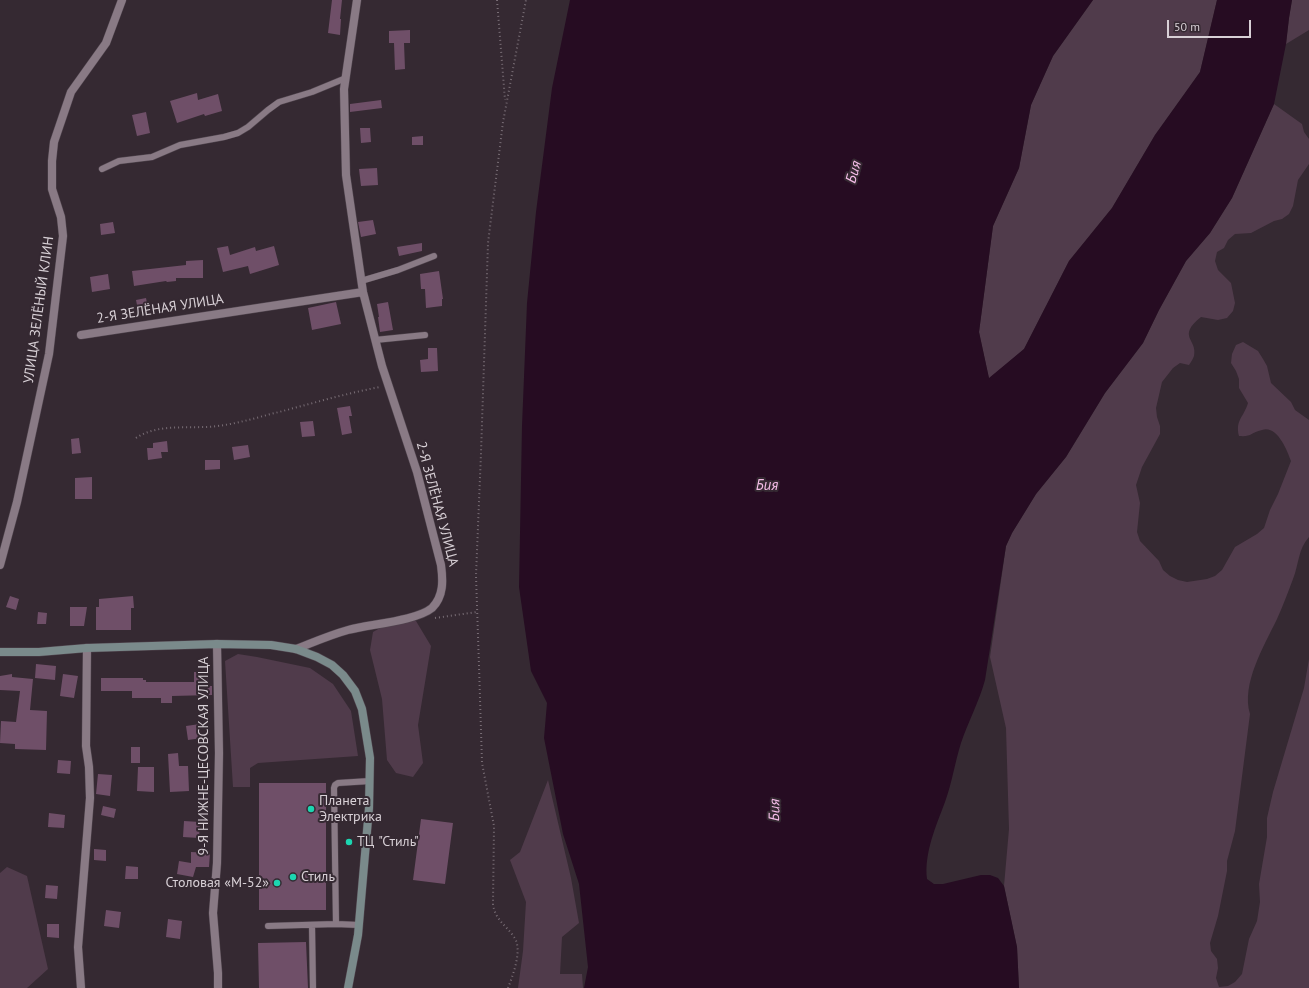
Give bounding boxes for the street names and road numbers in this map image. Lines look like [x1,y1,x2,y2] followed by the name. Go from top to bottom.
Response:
[20,235,58,385] street label: УЛИЦА ЗЕЛЁНЫЙ КЛИН
[95,291,225,327] street label: 2-Я ЗЕЛЁНАЯ УЛИЦА
[412,440,462,568] street label: 2-Я ЗЕЛЁНАЯ УЛИЦА
[196,657,212,855] street label: 9-Я НИЖНЕ-ЦЕСОВСКАЯ УЛИЦА

